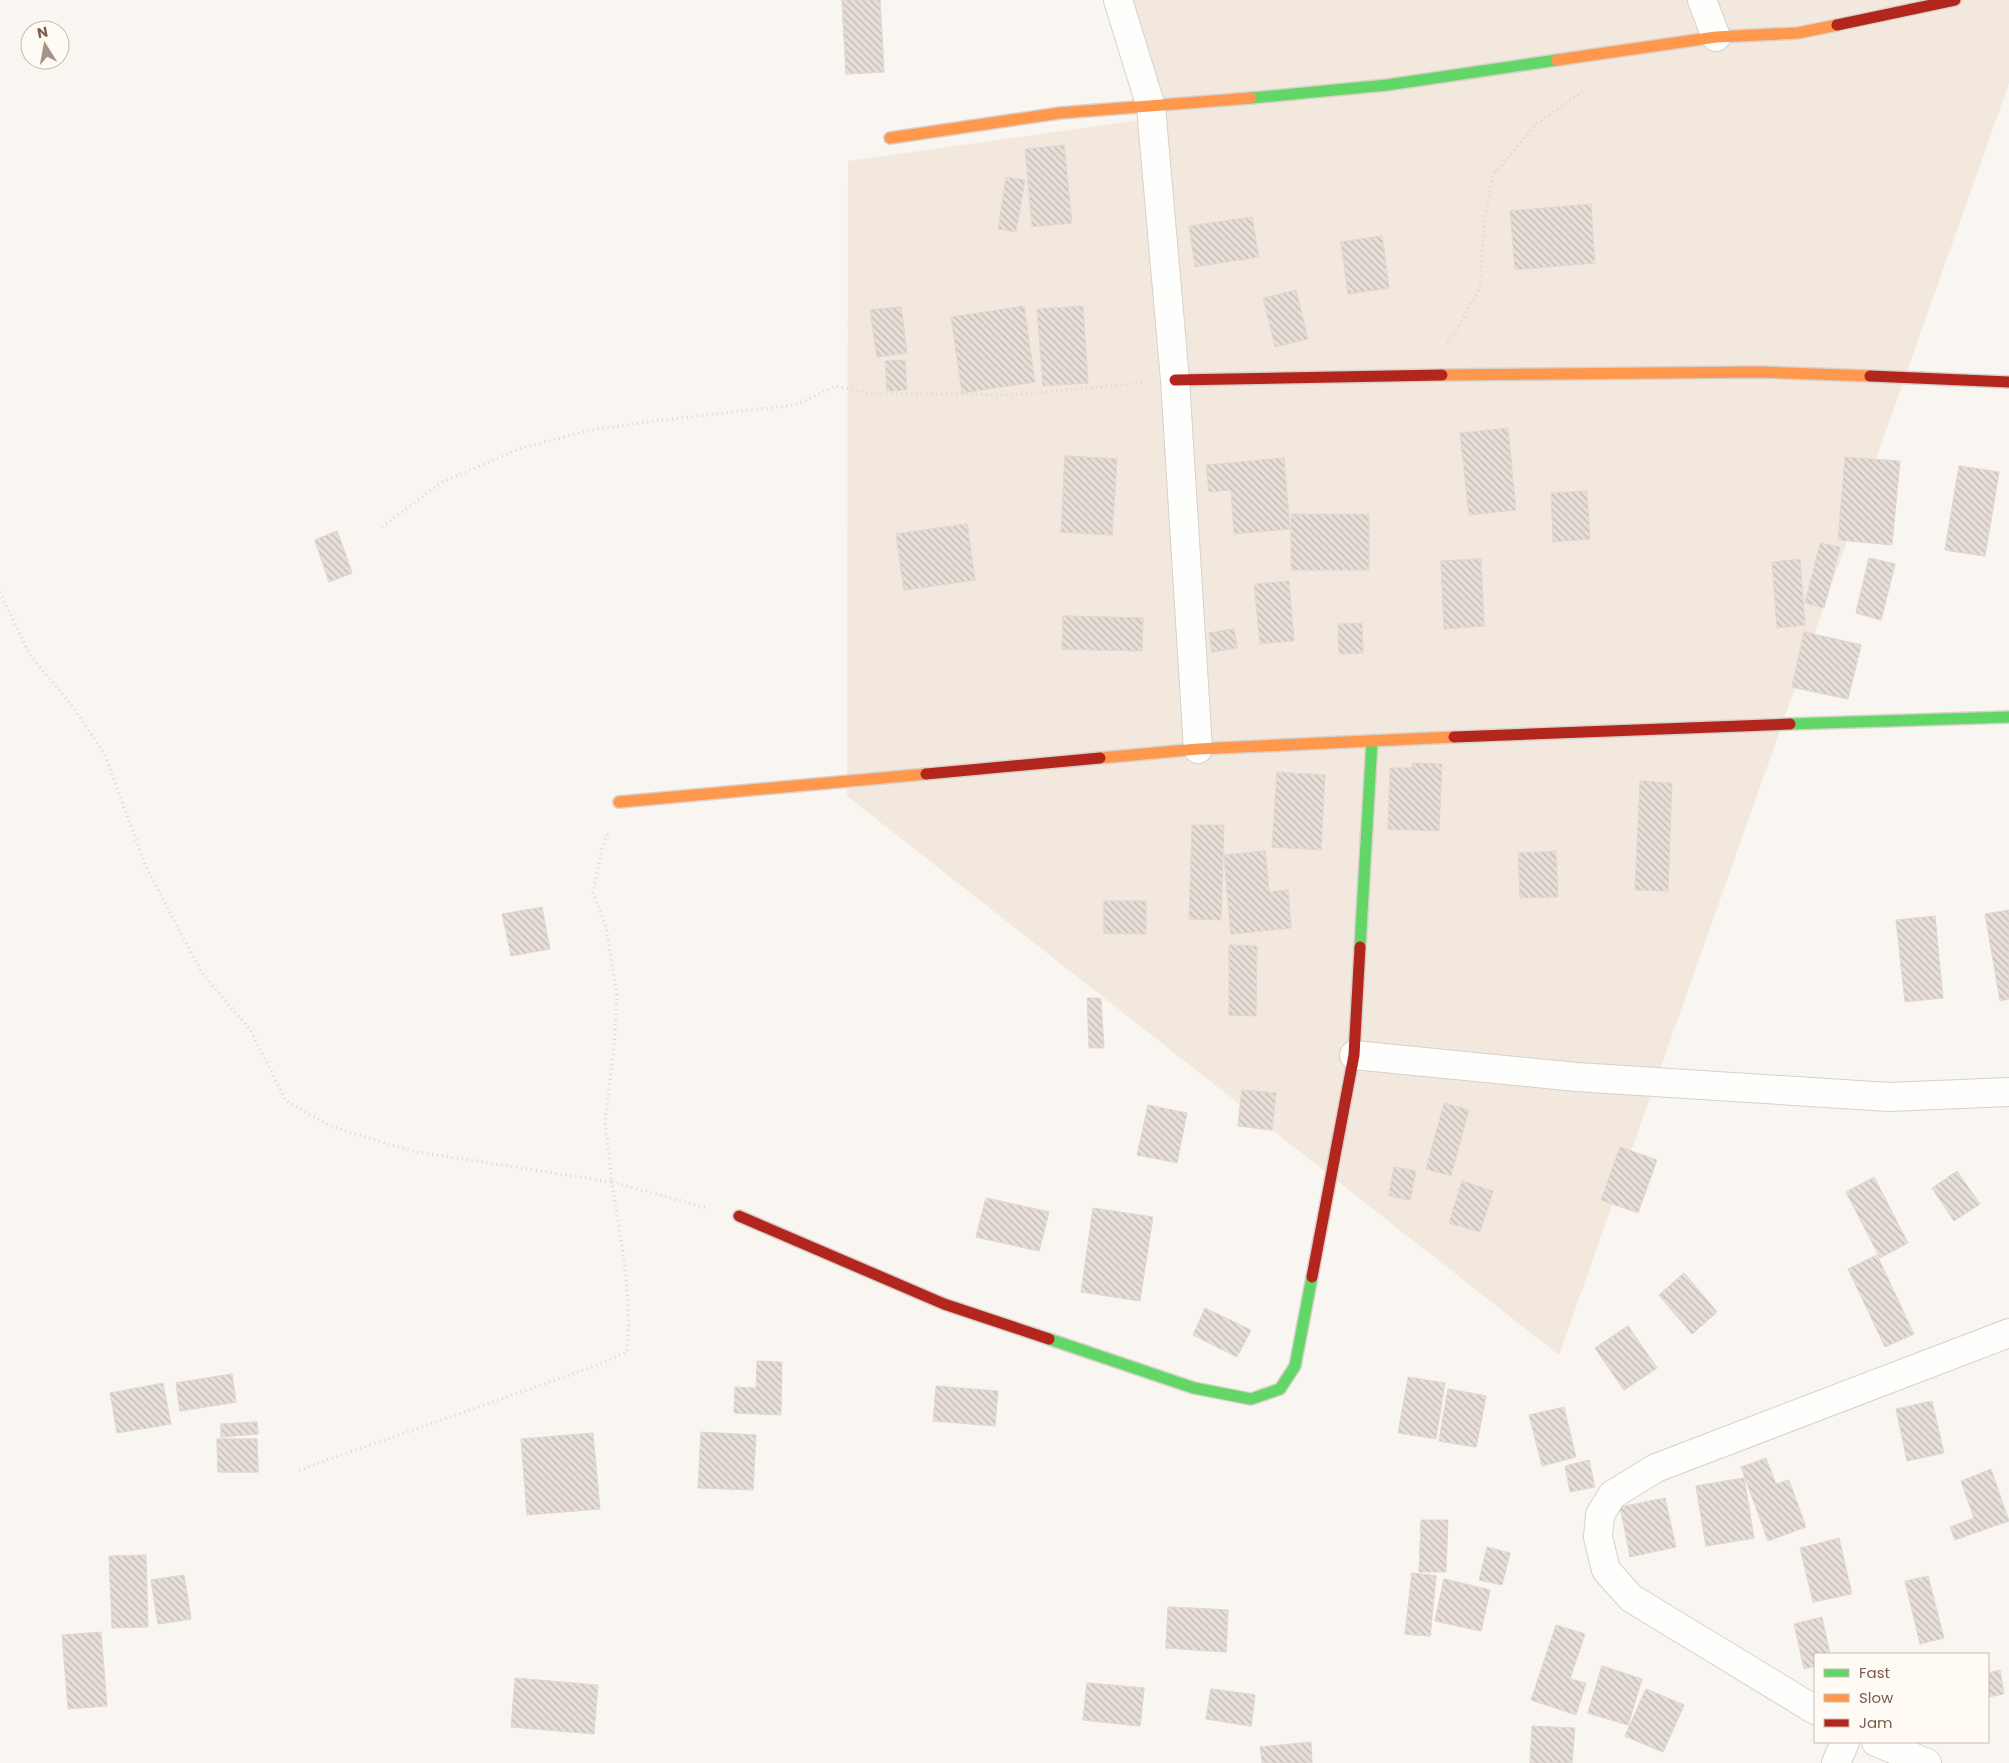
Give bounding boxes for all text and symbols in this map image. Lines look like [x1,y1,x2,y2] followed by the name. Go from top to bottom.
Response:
[20,20,70,70] north arrow
[35,21,50,43] text: N
[1814,1653,1989,1743] legend
[1859,1662,1890,1683] text: Fast
[1859,1687,1894,1708] text: Slow
[1859,1712,1893,1733] text: Jam

